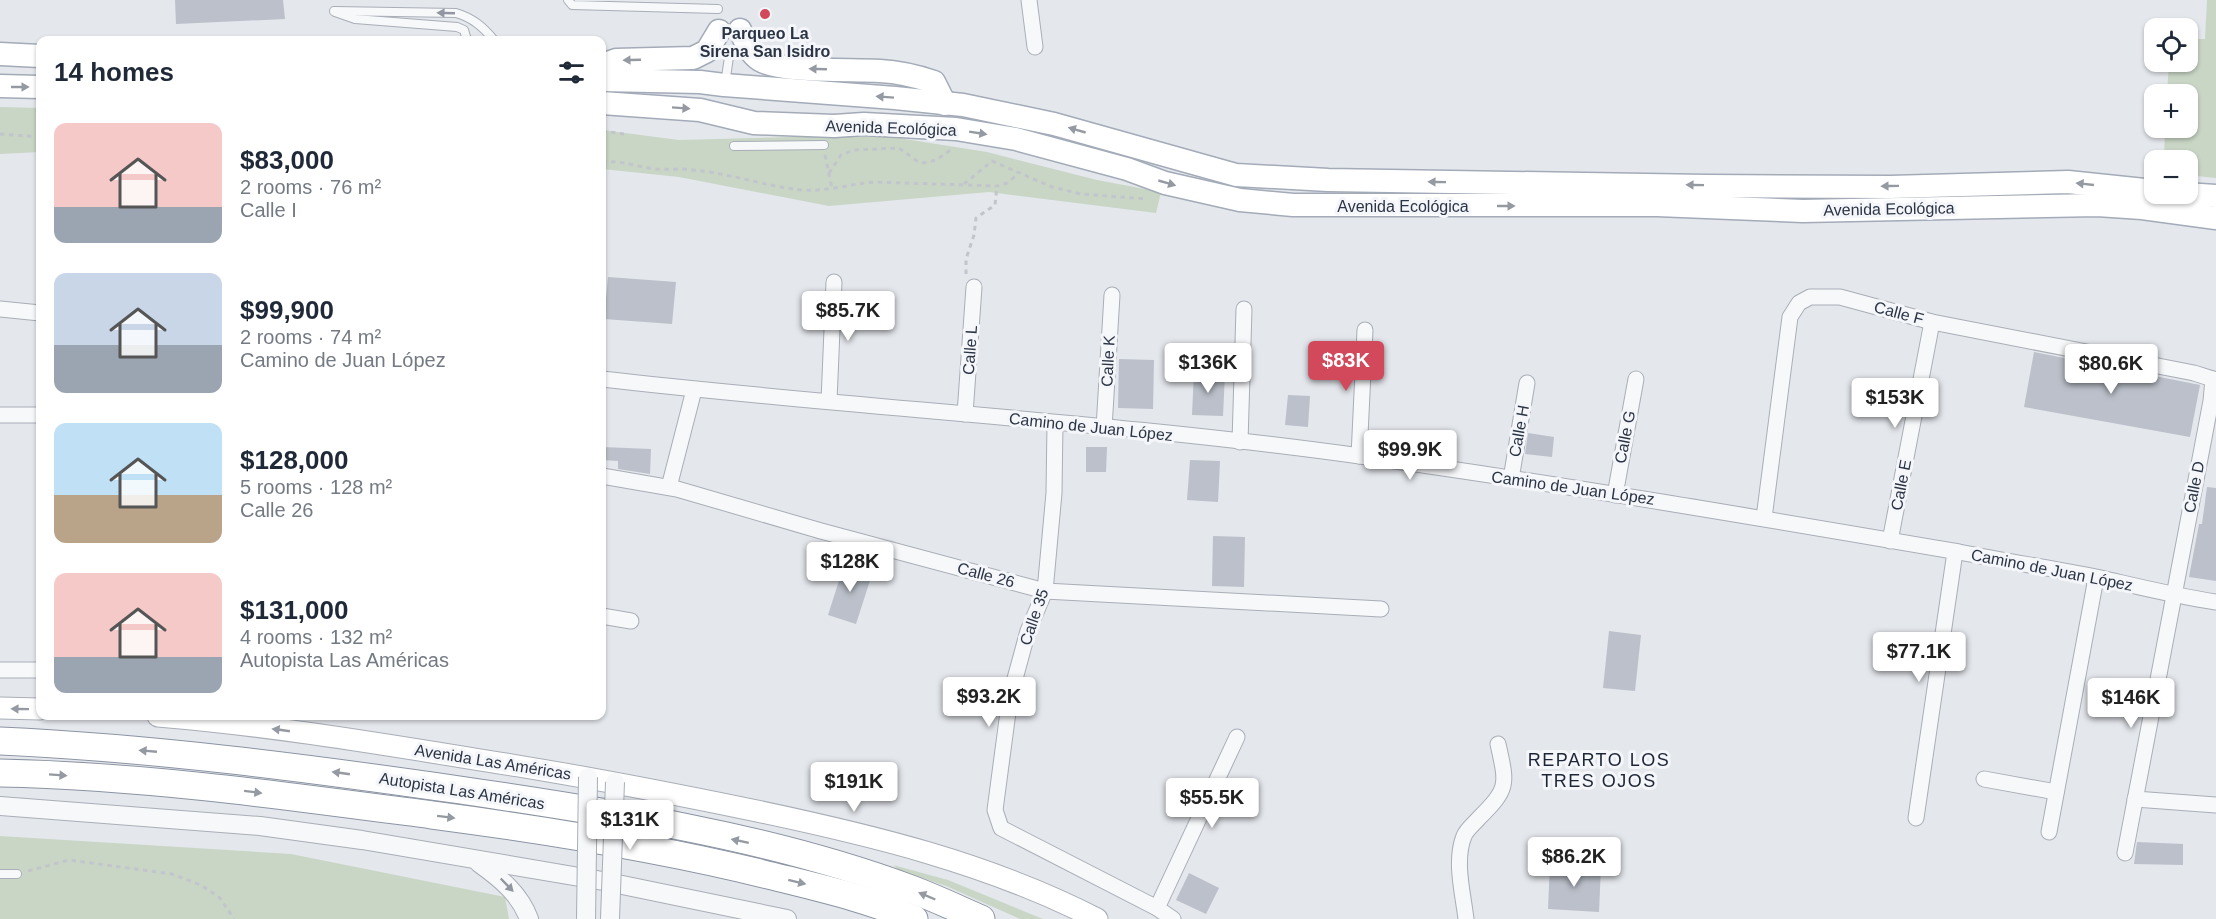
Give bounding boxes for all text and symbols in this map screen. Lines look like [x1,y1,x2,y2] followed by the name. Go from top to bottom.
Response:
[758,7,772,21] marker: Parqueo La Sirena San Isidro
[436,8,455,17] one-way arrow
[2144,18,2198,204] map controls
[2144,18,2198,72] button: locate
[700,25,831,60] place label: Parqueo La Sirena San Isidro
[623,55,642,65] one-way arrow
[555,56,588,89] icon: filters
[54,57,174,87] text: 14 homes
[808,64,827,73] one-way arrow
[11,82,30,92] one-way arrow
[2144,84,2198,138] button: +
[876,93,895,102] one-way arrow
[671,104,690,113] one-way arrow
[825,117,957,139] street label: Avenida Ecológica
[1068,125,1086,134] one-way arrow
[969,129,988,138] one-way arrow
[240,145,334,175] text: $83,000
[102,147,174,219] icon: home
[2144,150,2198,204] button: −
[240,176,381,198] text: 2 rooms · 76 m²
[1158,178,1176,188] one-way arrow
[1428,178,1447,187] one-way arrow
[2076,179,2095,189] one-way arrow
[1686,181,1705,190] one-way arrow
[1881,182,1900,191] one-way arrow
[1337,198,1469,215] street label: Avenida Ecológica
[240,199,297,221] text: Calle I
[1823,199,1955,219] street label: Avenida Ecológica
[1497,201,1516,211] one-way arrow
[799,291,897,342] pin: $85.7K
[240,295,334,325] text: $99,900
[102,297,174,369] icon: home
[1872,298,1926,328] street label: Calle F
[816,299,880,321] text: $85.7K
[960,324,980,375] street label: Calle L
[240,326,381,348] text: 2 rooms · 74 m²
[1098,334,1118,387] street label: Calle K
[1310,341,1382,392] pin: $83K
[1166,343,1250,394] pin: $136K
[2062,344,2160,395] pin: $80.6K
[240,349,446,371] text: Camino de Juan López
[1322,349,1370,371] text: $83K
[1179,351,1237,373] text: $136K
[2079,352,2143,374] text: $80.6K
[1853,378,1937,429] pin: $153K
[1866,386,1924,408] text: $153K
[1506,404,1532,458] street label: Calle H
[1612,409,1638,465] street label: Calle G
[1008,410,1174,444] street label: Camino de Juan López
[1361,430,1459,481] pin: $99.9K
[1378,438,1442,460] text: $99.9K
[240,445,348,475] text: $128,000
[102,447,174,519] icon: home
[1888,458,1914,512] street label: Calle E
[2181,460,2207,514] street label: Calle D
[1490,468,1656,508] street label: Camino de Juan López
[240,476,392,498] text: 5 rooms · 128 m²
[240,499,313,521] text: Calle 26
[808,542,892,593] pin: $128K
[1970,546,2134,594] street label: Camino de Juan López
[821,550,879,572] text: $128K
[955,559,1017,591] street label: Calle 26
[1016,586,1052,648] street label: Calle 35
[240,595,348,625] text: $131,000
[102,597,174,669] icon: home
[240,626,392,648] text: 4 rooms · 132 m²
[1870,632,1968,683] pin: $77.1K
[1887,640,1951,662] text: $77.1K
[240,649,449,671] text: Autopista Las Américas
[940,677,1038,728] pin: $93.2K
[2089,678,2173,729] pin: $146K
[957,685,1021,707] text: $93.2K
[2102,686,2160,708] text: $146K
[11,704,30,713] one-way arrow
[271,725,290,734] one-way arrow
[414,741,572,783] street label: Avenida Las Américas
[138,746,157,756] one-way arrow
[1528,750,1670,791] district label: REPARTO LOS TRES OJOS
[812,762,896,813] pin: $191K
[332,768,351,777] one-way arrow
[378,770,546,812] street label: Autopista Las Américas
[825,770,883,792] text: $191K
[49,771,68,780] one-way arrow
[1163,778,1261,829] pin: $55.5K
[1180,786,1244,808] text: $55.5K
[243,787,262,797] one-way arrow
[588,800,672,851] pin: $131K
[601,808,659,830] text: $131K
[437,812,456,822] one-way arrow
[731,835,749,845] one-way arrow
[1525,837,1623,888] pin: $86.2K
[1542,845,1606,867] text: $86.2K
[787,877,806,887] one-way arrow
[500,878,514,893] one-way arrow
[918,890,936,900] one-way arrow

